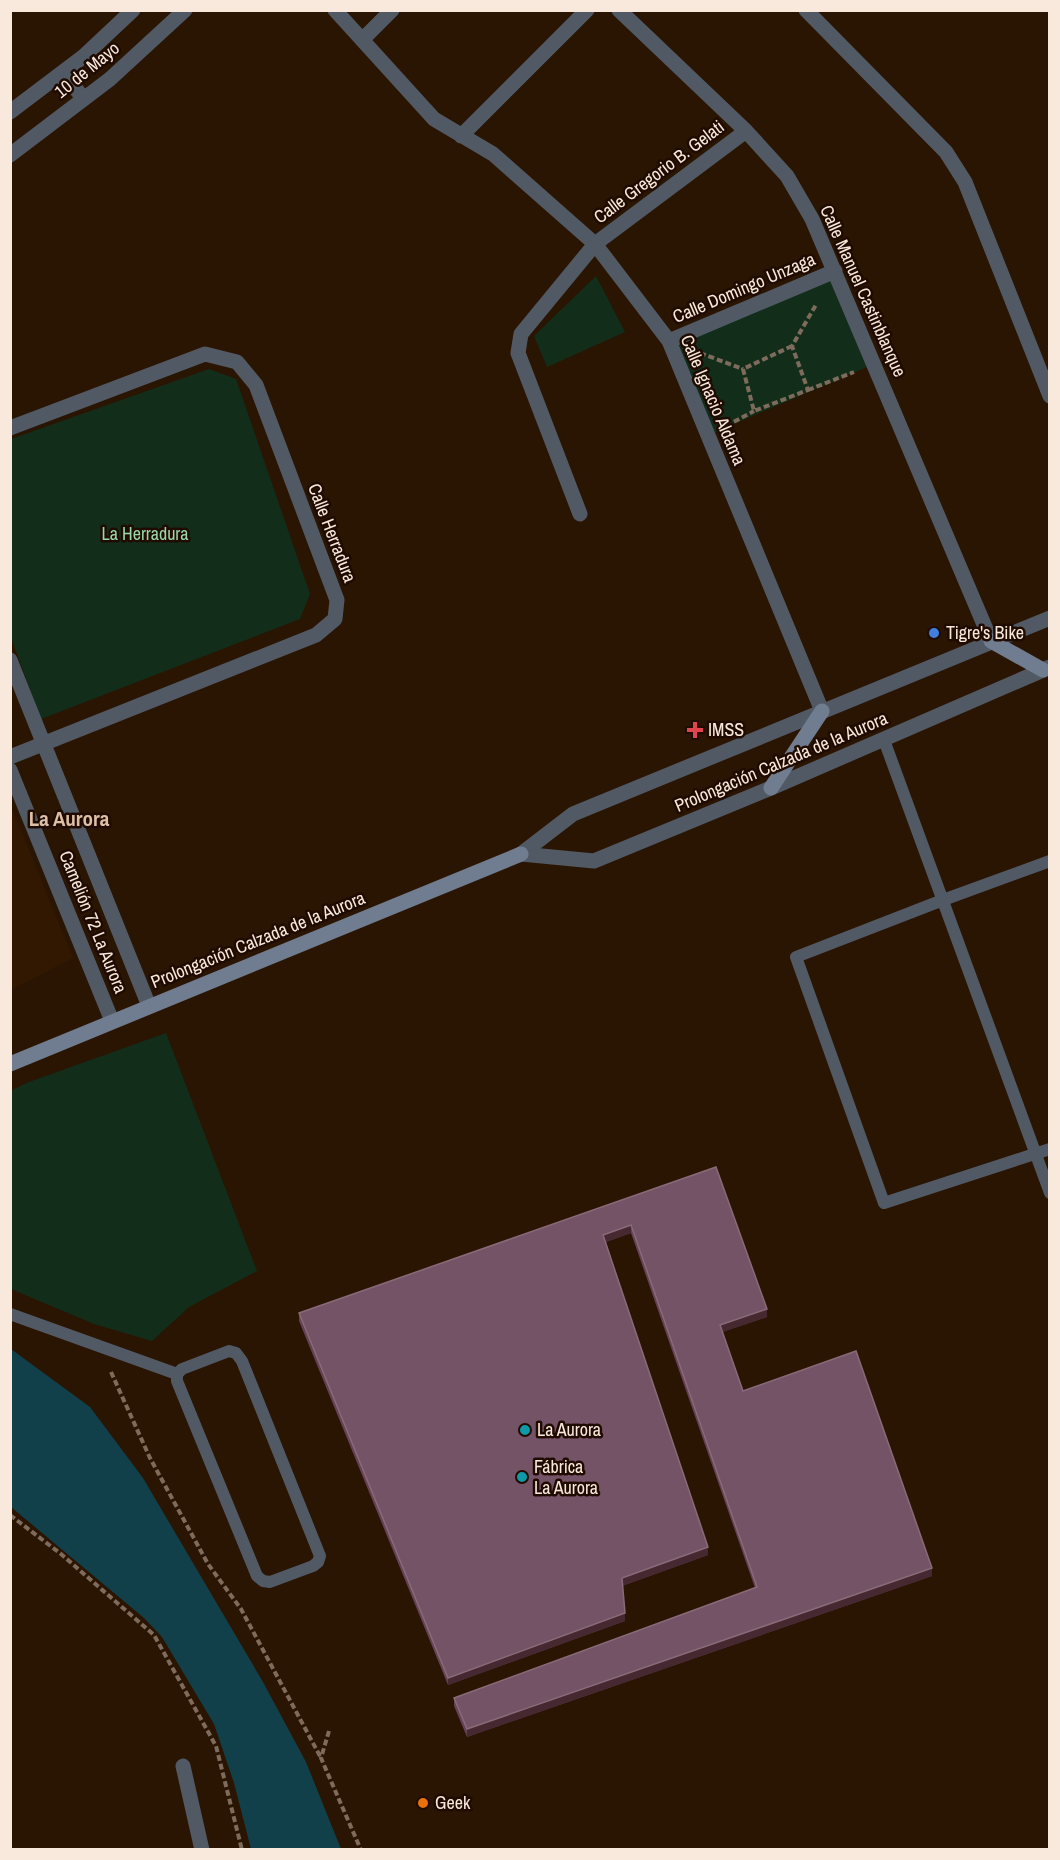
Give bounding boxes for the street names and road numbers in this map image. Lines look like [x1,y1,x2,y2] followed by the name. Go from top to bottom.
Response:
[49,36,125,104] street label: 10 de Mayo
[588,114,729,229] street label: Calle Gregorio B. Gelati
[814,201,913,381] street label: Calle Manuel Castinblanque
[669,246,819,329] street label: Calle Domingo Unzaga
[675,331,752,469] street label: Calle Ignacio Aldama
[302,480,363,586] street label: Calle Herradura
[671,705,891,818] street label: Prolongación Calzada de la Aurora
[53,847,133,997] street label: Camelión 72 La Aurora
[147,885,369,994] street label: Prolongación Calzada de la Aurora

